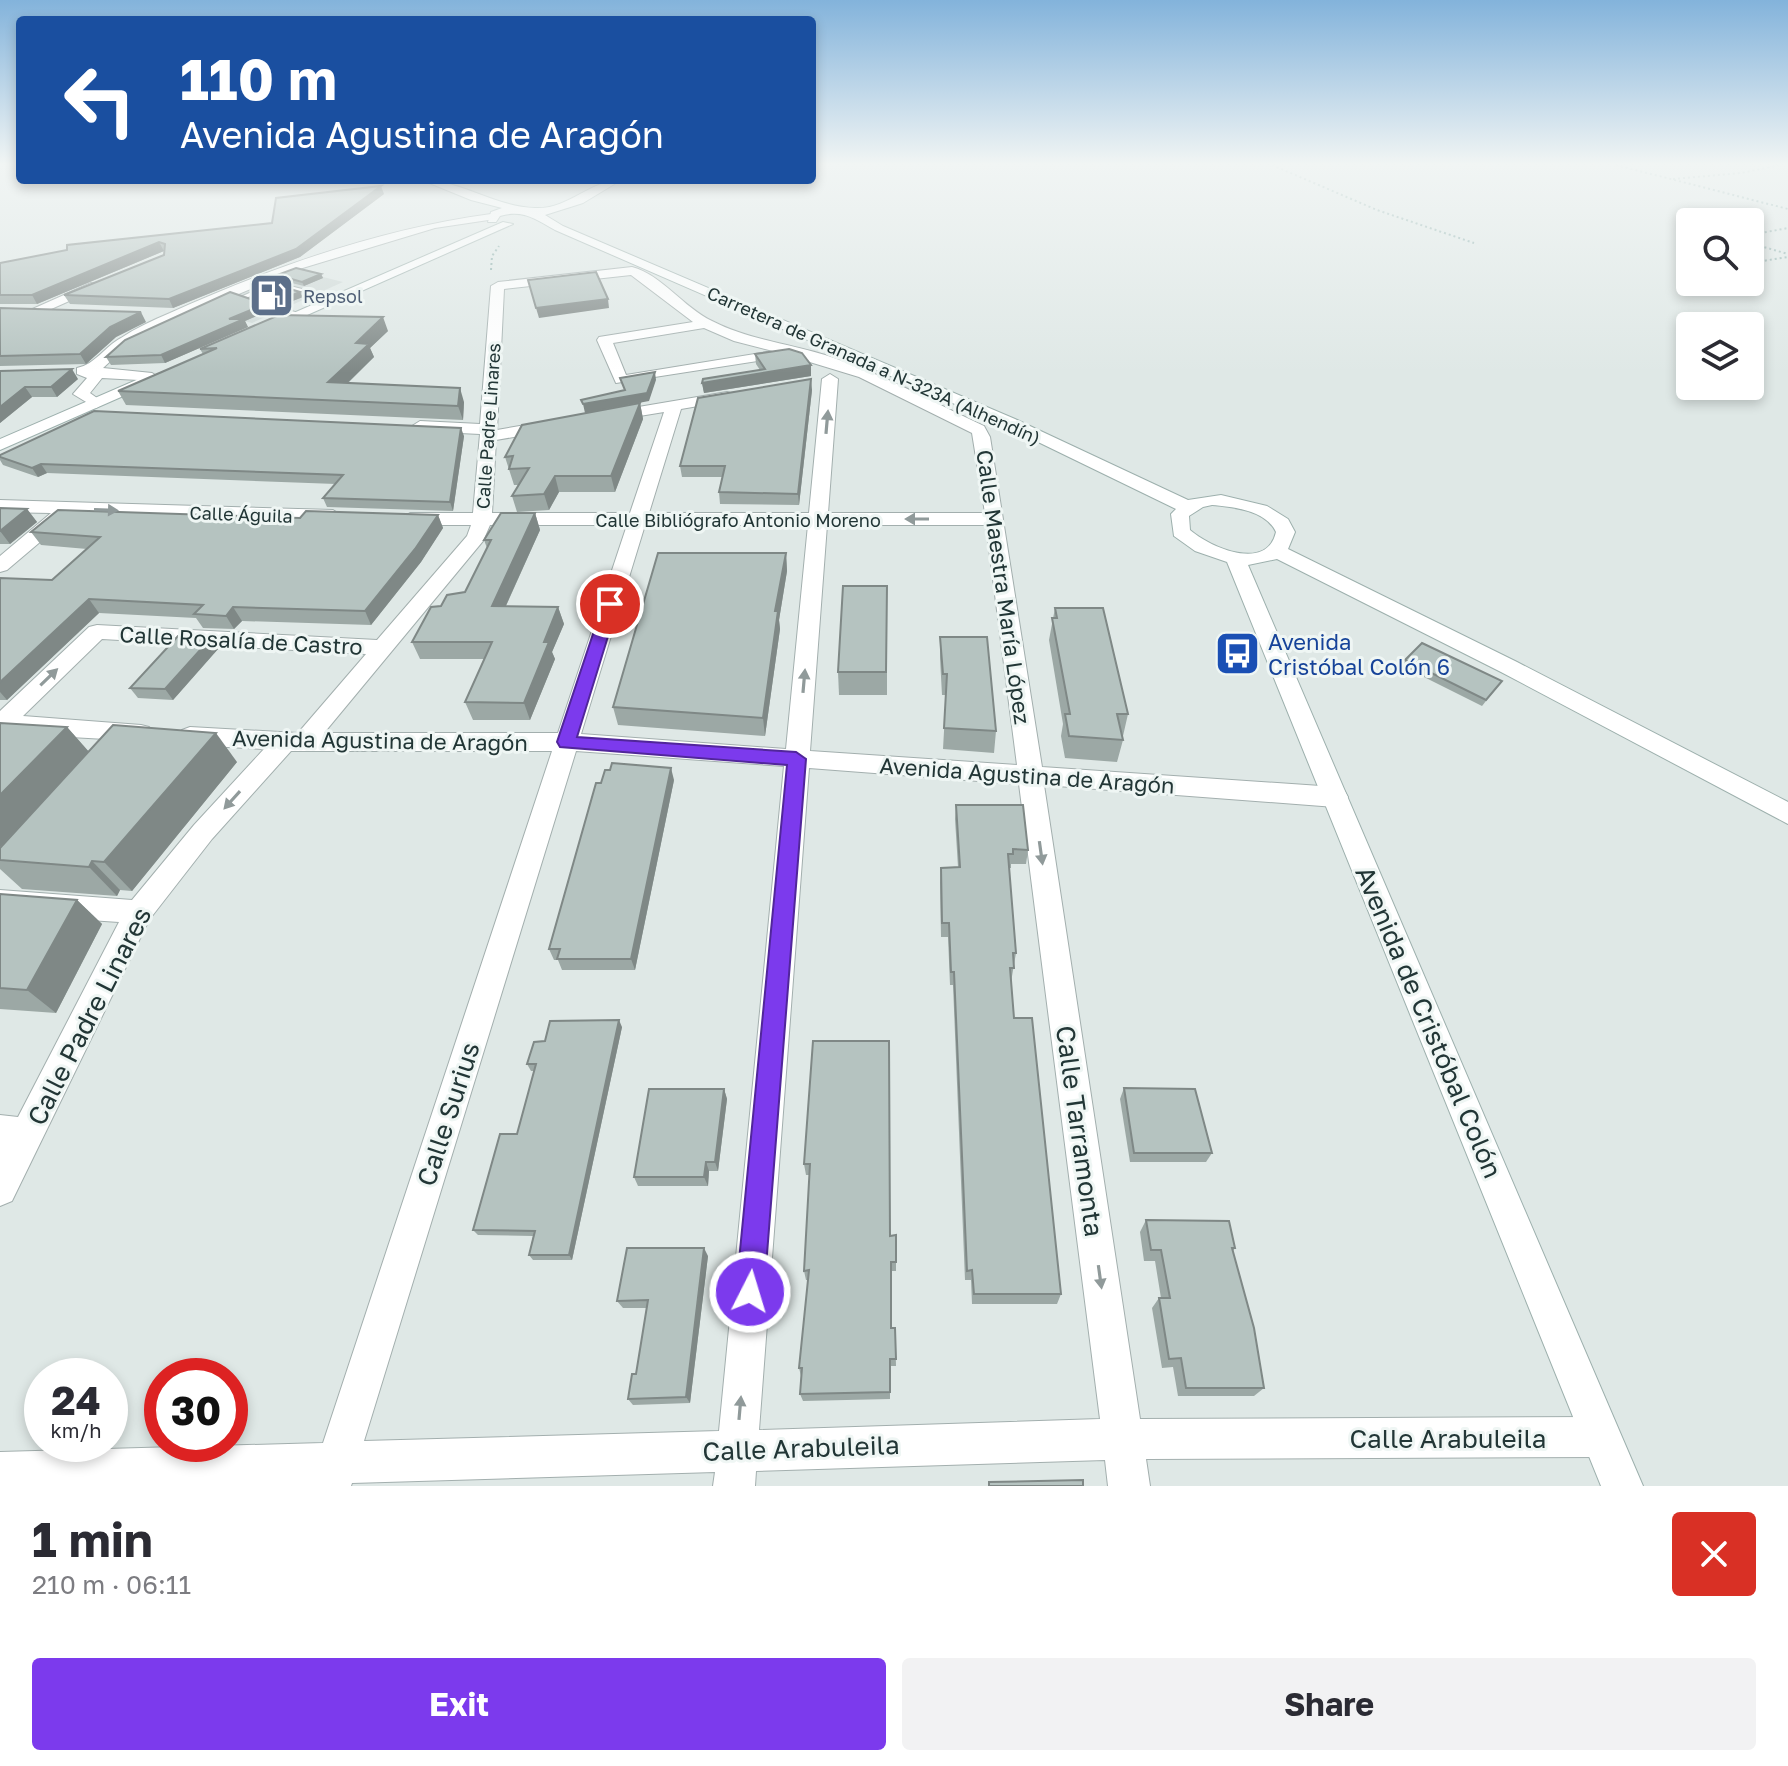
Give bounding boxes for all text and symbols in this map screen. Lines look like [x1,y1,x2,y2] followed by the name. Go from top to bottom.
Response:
[180,45,337,112] text: 110 m
[48,48,152,152] icon: left
[180,113,664,156] text: Avenida Agustina de Aragón
[1676,208,1764,400] map controls
[1676,208,1764,296] button: search
[248,272,296,320] fuel station icon: Repsol
[704,281,1044,449] street label: Carretera de Granada a N-323A (Alhendín)
[303,285,363,307] place label: Repsol
[1676,312,1764,400] button: layers
[471,342,505,510] street label: Calle Padre Linares
[820,409,833,434] one-way arrow
[971,448,1037,726] street label: Calle Maestra María López
[189,501,293,527] street label: Calle Águila
[94,503,119,516] one-way arrow
[595,509,881,531] street label: Calle Bibliógrafo Antonio Moreno
[904,513,929,526] one-way arrow
[576,570,644,638] pin
[588,582,632,626] icon: arrive
[119,620,363,660] street label: Calle Rosalía de Castro
[1268,628,1450,680] place label: Avenida Cristóbal Colón 6
[1213,630,1261,678] bus stop icon: Avenida Cristóbal Colón 6
[797,668,810,693] one-way arrow
[39,669,58,687] one-way arrow
[232,724,528,756] street label: Avenida Agustina de Aragón
[879,751,1175,799] street label: Avenida Agustina de Aragón
[223,790,241,810] one-way arrow
[1035,841,1048,866] one-way arrow
[1349,861,1509,1183] street label: Avenida de Cristóbal Colón
[21,902,157,1130] street label: Calle Padre Linares
[1050,1023,1110,1239] street label: Calle Tarramonta
[410,1038,486,1190] street label: Calle Surius
[708,1250,792,1334] position arrow
[1094,1265,1107,1290] one-way arrow
[144,1358,248,1462] speed limit sign: 30
[51,1376,101,1424] text: 24
[734,1395,747,1420] one-way arrow
[51,1418,101,1442] text: km/h
[1349,1423,1547,1454] street label: Calle Arabuleila
[702,1429,900,1467] street label: Calle Arabuleila
[32,1510,153,1568] text: 1 min
[1672,1512,1756,1596] button: close
[32,1569,191,1600] text: 210 m · 06:11
[32,1658,886,1750] button: Exit
[902,1658,1756,1750] button: Share

